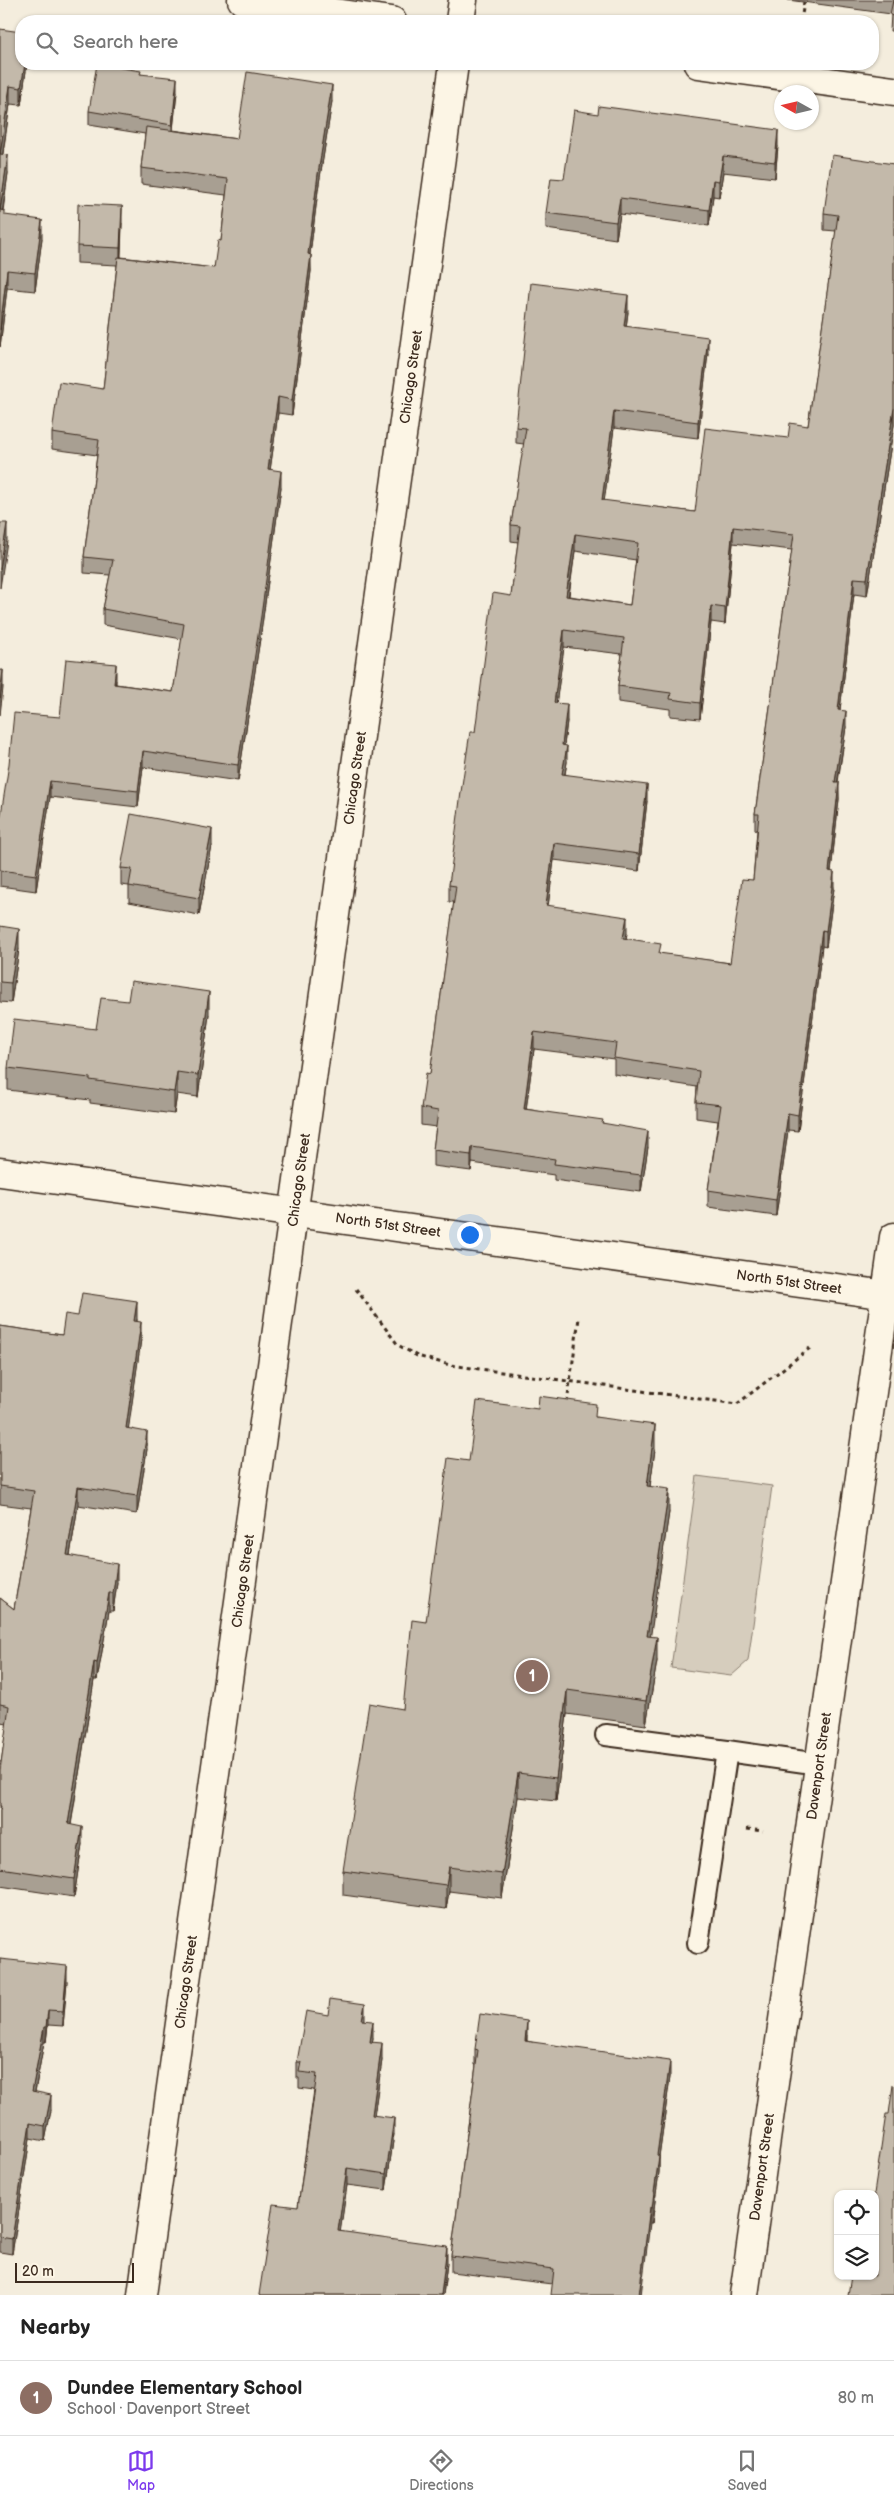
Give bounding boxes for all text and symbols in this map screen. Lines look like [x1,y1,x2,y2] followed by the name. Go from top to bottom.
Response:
[15,15,879,70] search box
[33,29,61,57] icon: search
[73,31,178,54] text: Search here
[774,85,819,130] north arrow
[396,328,426,425] street label: Chicago Street
[340,729,370,826] street label: Chicago Street
[284,1131,314,1228] street label: Chicago Street
[334,1209,442,1241] street label: North 51st Street
[457,1222,483,1248] your location
[735,1266,843,1298] street label: North 51st Street
[228,1532,258,1629] street label: Chicago Street
[516,1657,548,1695] pin: 1
[803,1711,835,1821] street label: Davenport Street
[171,1933,201,2030] street label: Chicago Street
[746,2112,778,2222] street label: Davenport Street
[834,2190,879,2280] map controls
[834,2190,879,2235] button: locate
[834,2235,879,2280] button: layers
[15,2260,134,2283] scale bar
[22,2263,54,2280] text: 20 m
[20,2315,90,2340] text: Nearby
[67,2377,302,2400] text: Dundee Elementary School
[33,2389,39,2408] text: 1
[838,2389,874,2408] text: 80 m
[67,2400,250,2419] text: School · Davenport Street
[127,2447,155,2494] tab: Map
[409,2447,474,2494] tab: Directions
[728,2447,767,2494] tab: Saved

